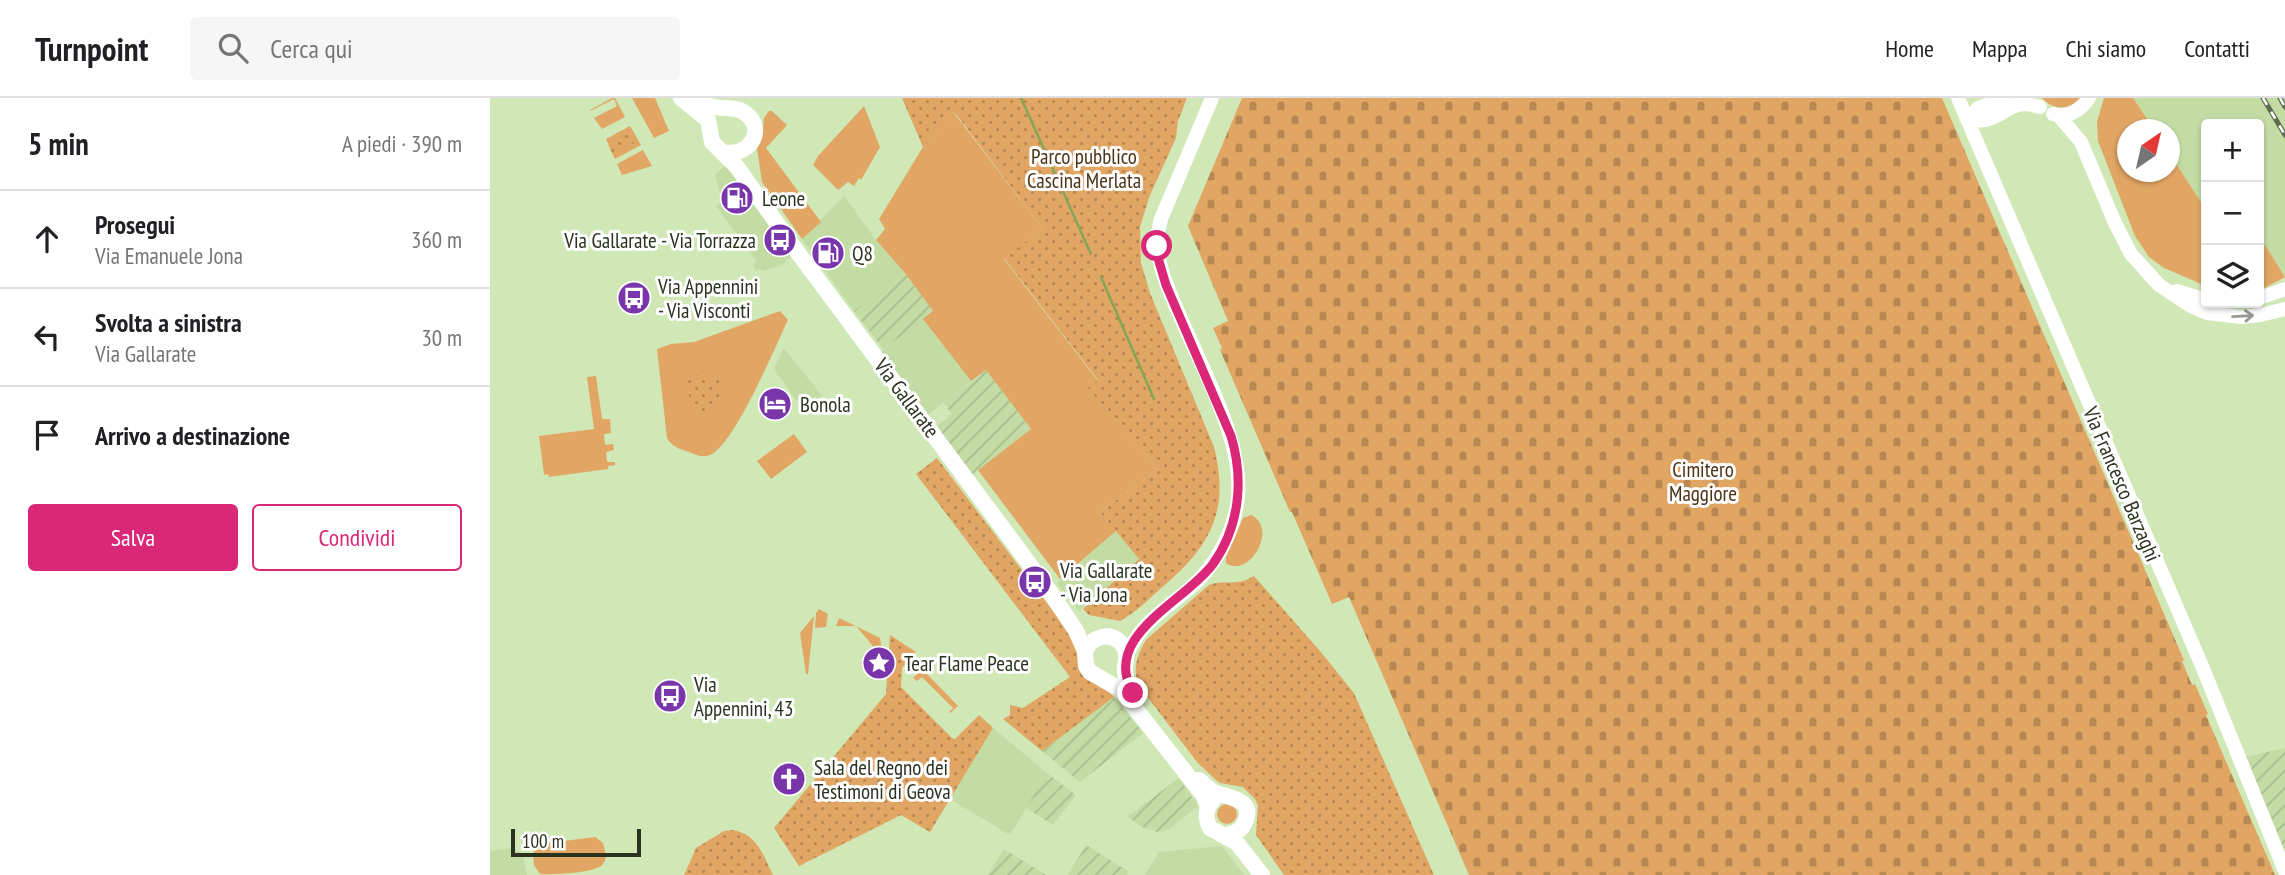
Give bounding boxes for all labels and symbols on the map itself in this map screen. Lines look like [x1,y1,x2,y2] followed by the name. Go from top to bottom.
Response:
[2117,119,2180,182] north arrow
[1027,143,1141,194] park label: Parco pubblico Cascina Merlata
[718,179,756,217] fuel station icon: Leone
[762,185,805,212] place label: Leone
[761,221,799,259] bus stop icon: Via Gallarate - Via Torrazza
[563,227,756,254] place label: Via Gallarate - Via Torrazza
[1141,230,1172,261] route start
[809,234,847,272] fuel station icon: Q8
[852,240,873,267] place label: Q8
[657,273,758,324] place label: Via Appennini - Via Visconti
[615,279,653,317] bus stop icon: Via Appennini - Via Visconti
[2231,310,2254,323] one-way arrow
[868,352,946,443] street label: Via Gallarate
[756,385,794,423] hotel icon: Bonola
[800,391,851,418] place label: Bonola
[2077,402,2167,565] street label: Via Francesco Barzaghi
[1669,456,1737,507] park label: Cimitero Maggiore
[1059,557,1152,608] place label: Via Gallarate - Via Jona
[1016,563,1054,601] bus stop icon: Via Gallarate - Via Jona
[860,644,898,682] place icon: Tear Flame Peace
[904,650,1029,677] place label: Tear Flame Peace
[693,671,794,722] place label: Via Appennini, 43
[651,677,689,715] bus stop icon: Via Appennini, 43
[1117,677,1148,708] route end
[814,754,951,805] place label: Sala del Regno dei Testimoni di Geova
[770,760,808,798] church icon: Sala del Regno dei Testimoni di Geova
[511,826,640,858] scale bar

